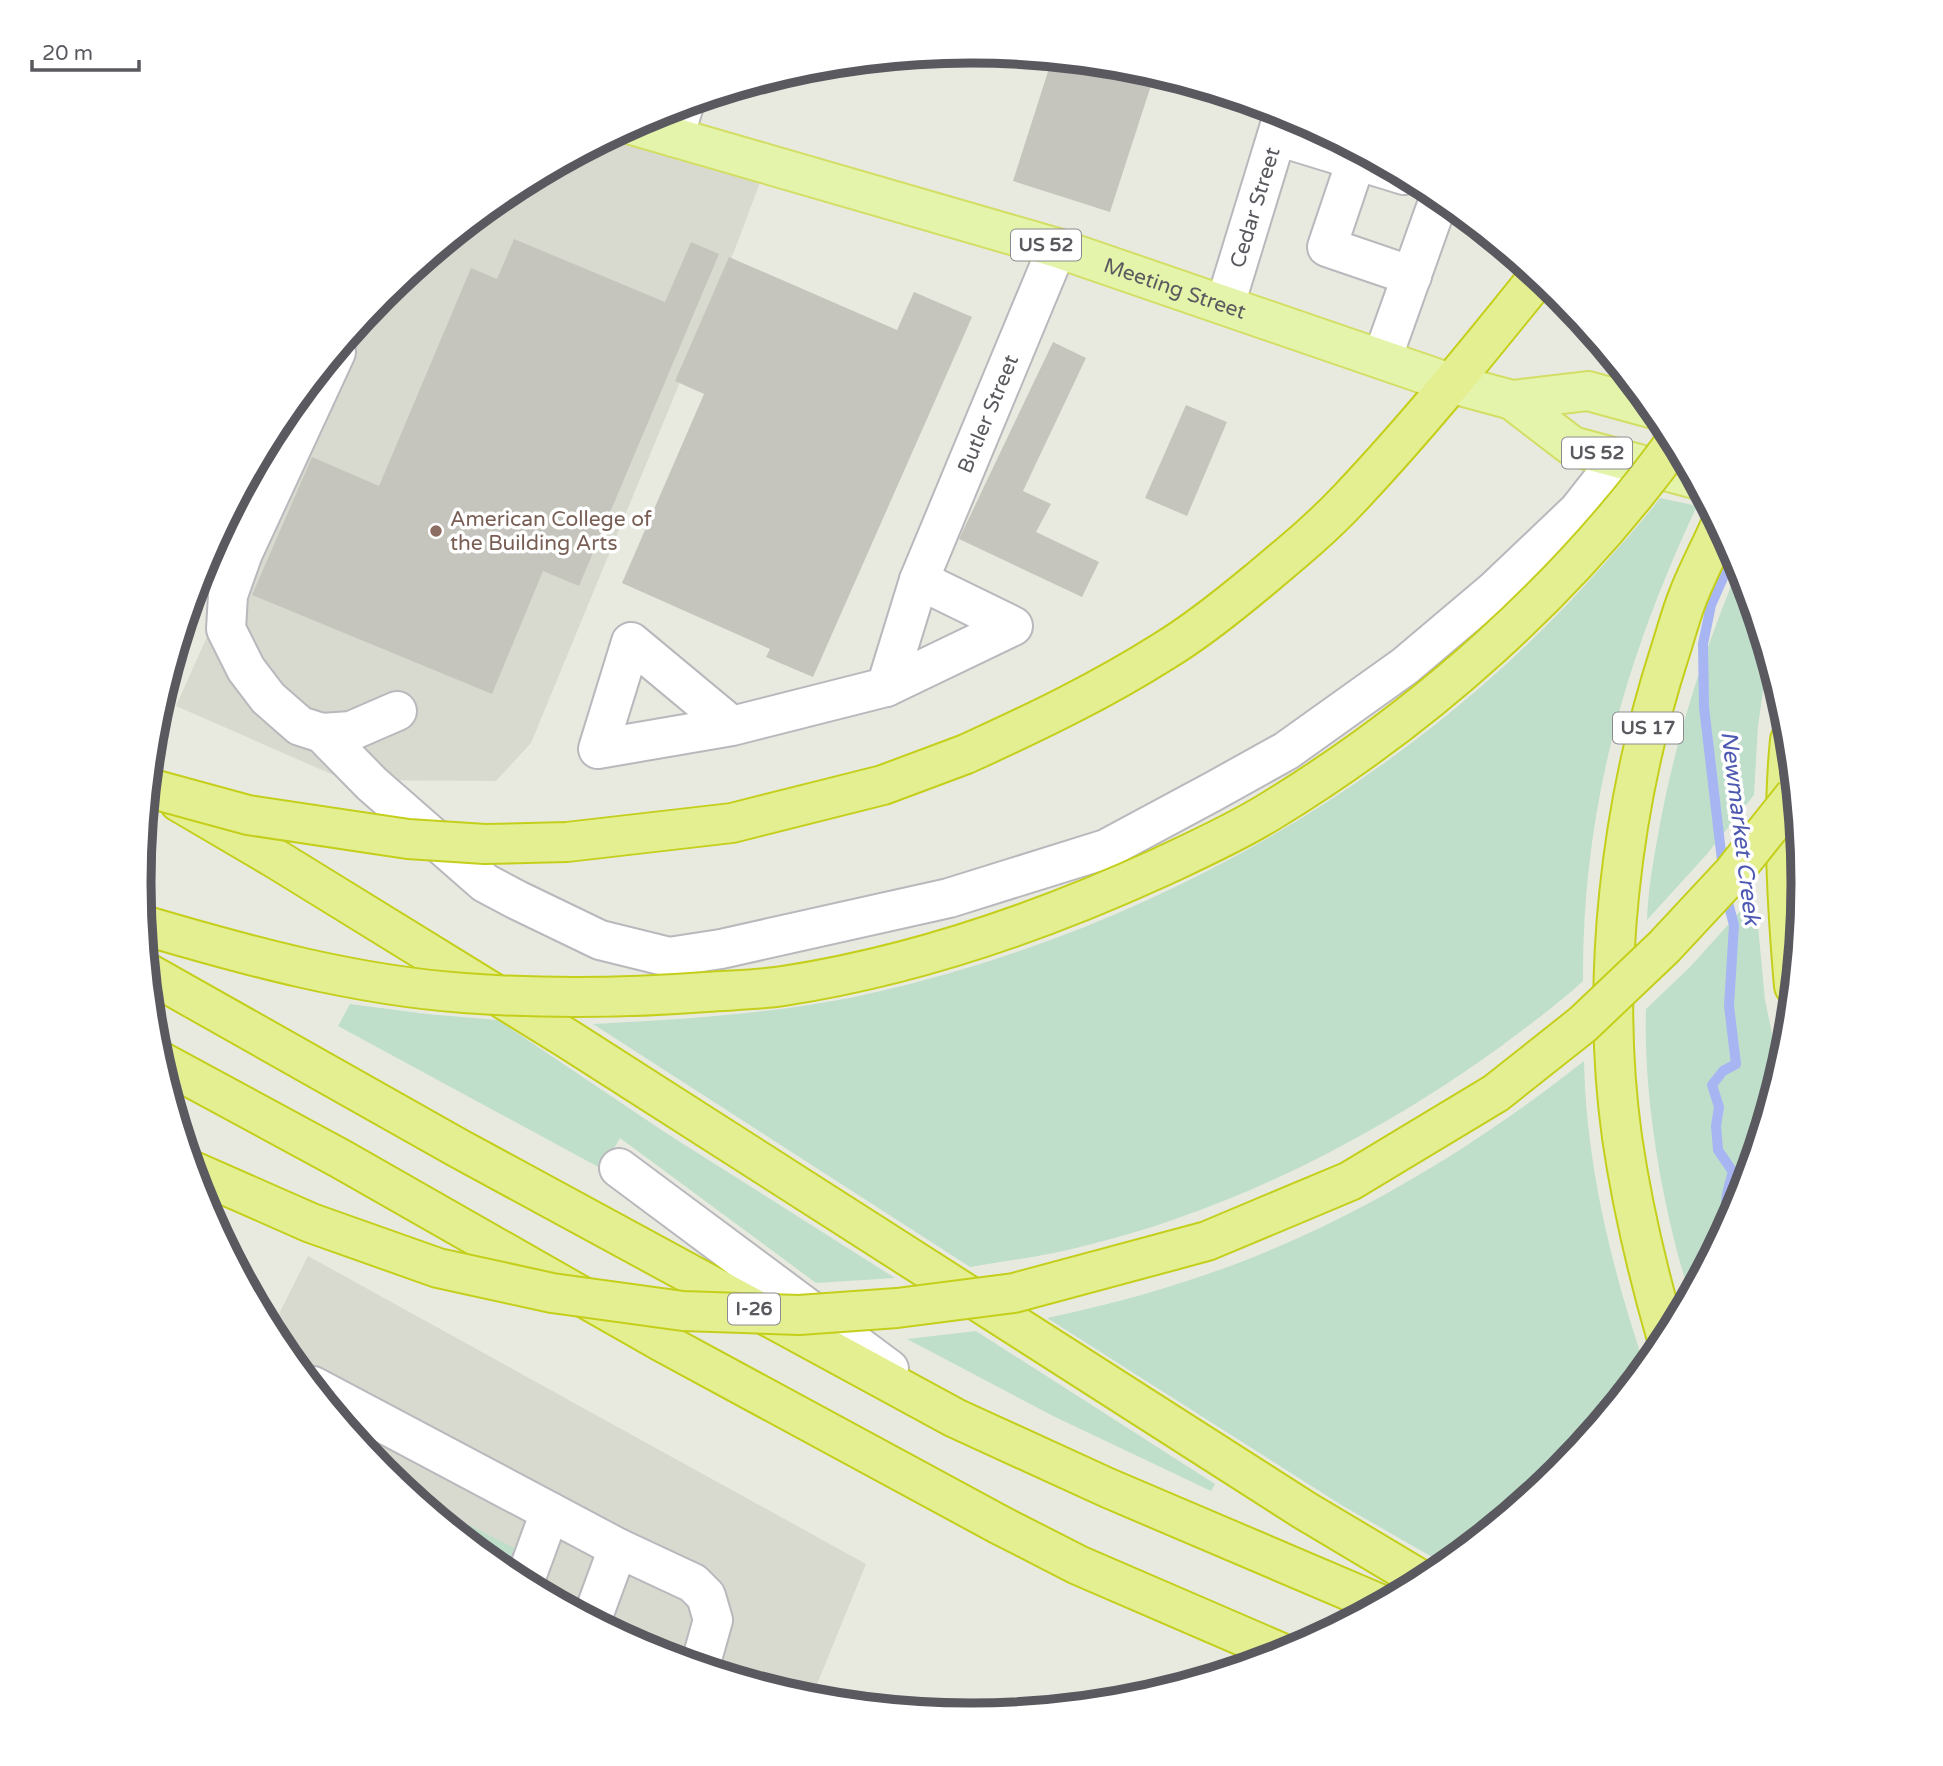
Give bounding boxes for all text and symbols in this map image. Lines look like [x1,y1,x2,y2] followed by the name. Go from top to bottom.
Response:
[32,28,138,72] scale bar
[42,41,93,66] text: 20 m
[1225,144,1285,271] street label: Cedar Street
[1011,230,1081,260] road number: US 52
[1100,252,1249,324] street label: Meeting Street
[952,351,1024,477] street label: Butler Street
[1562,437,1632,468] road number: US 52
[450,507,652,556] place label: American College of the Building Arts
[428,523,444,539] marker: American College of the Building Arts
[1613,712,1683,744] road number: US 17
[1714,729,1766,928] water label: Newmarket Creek
[728,1294,780,1324] road number: I-26

